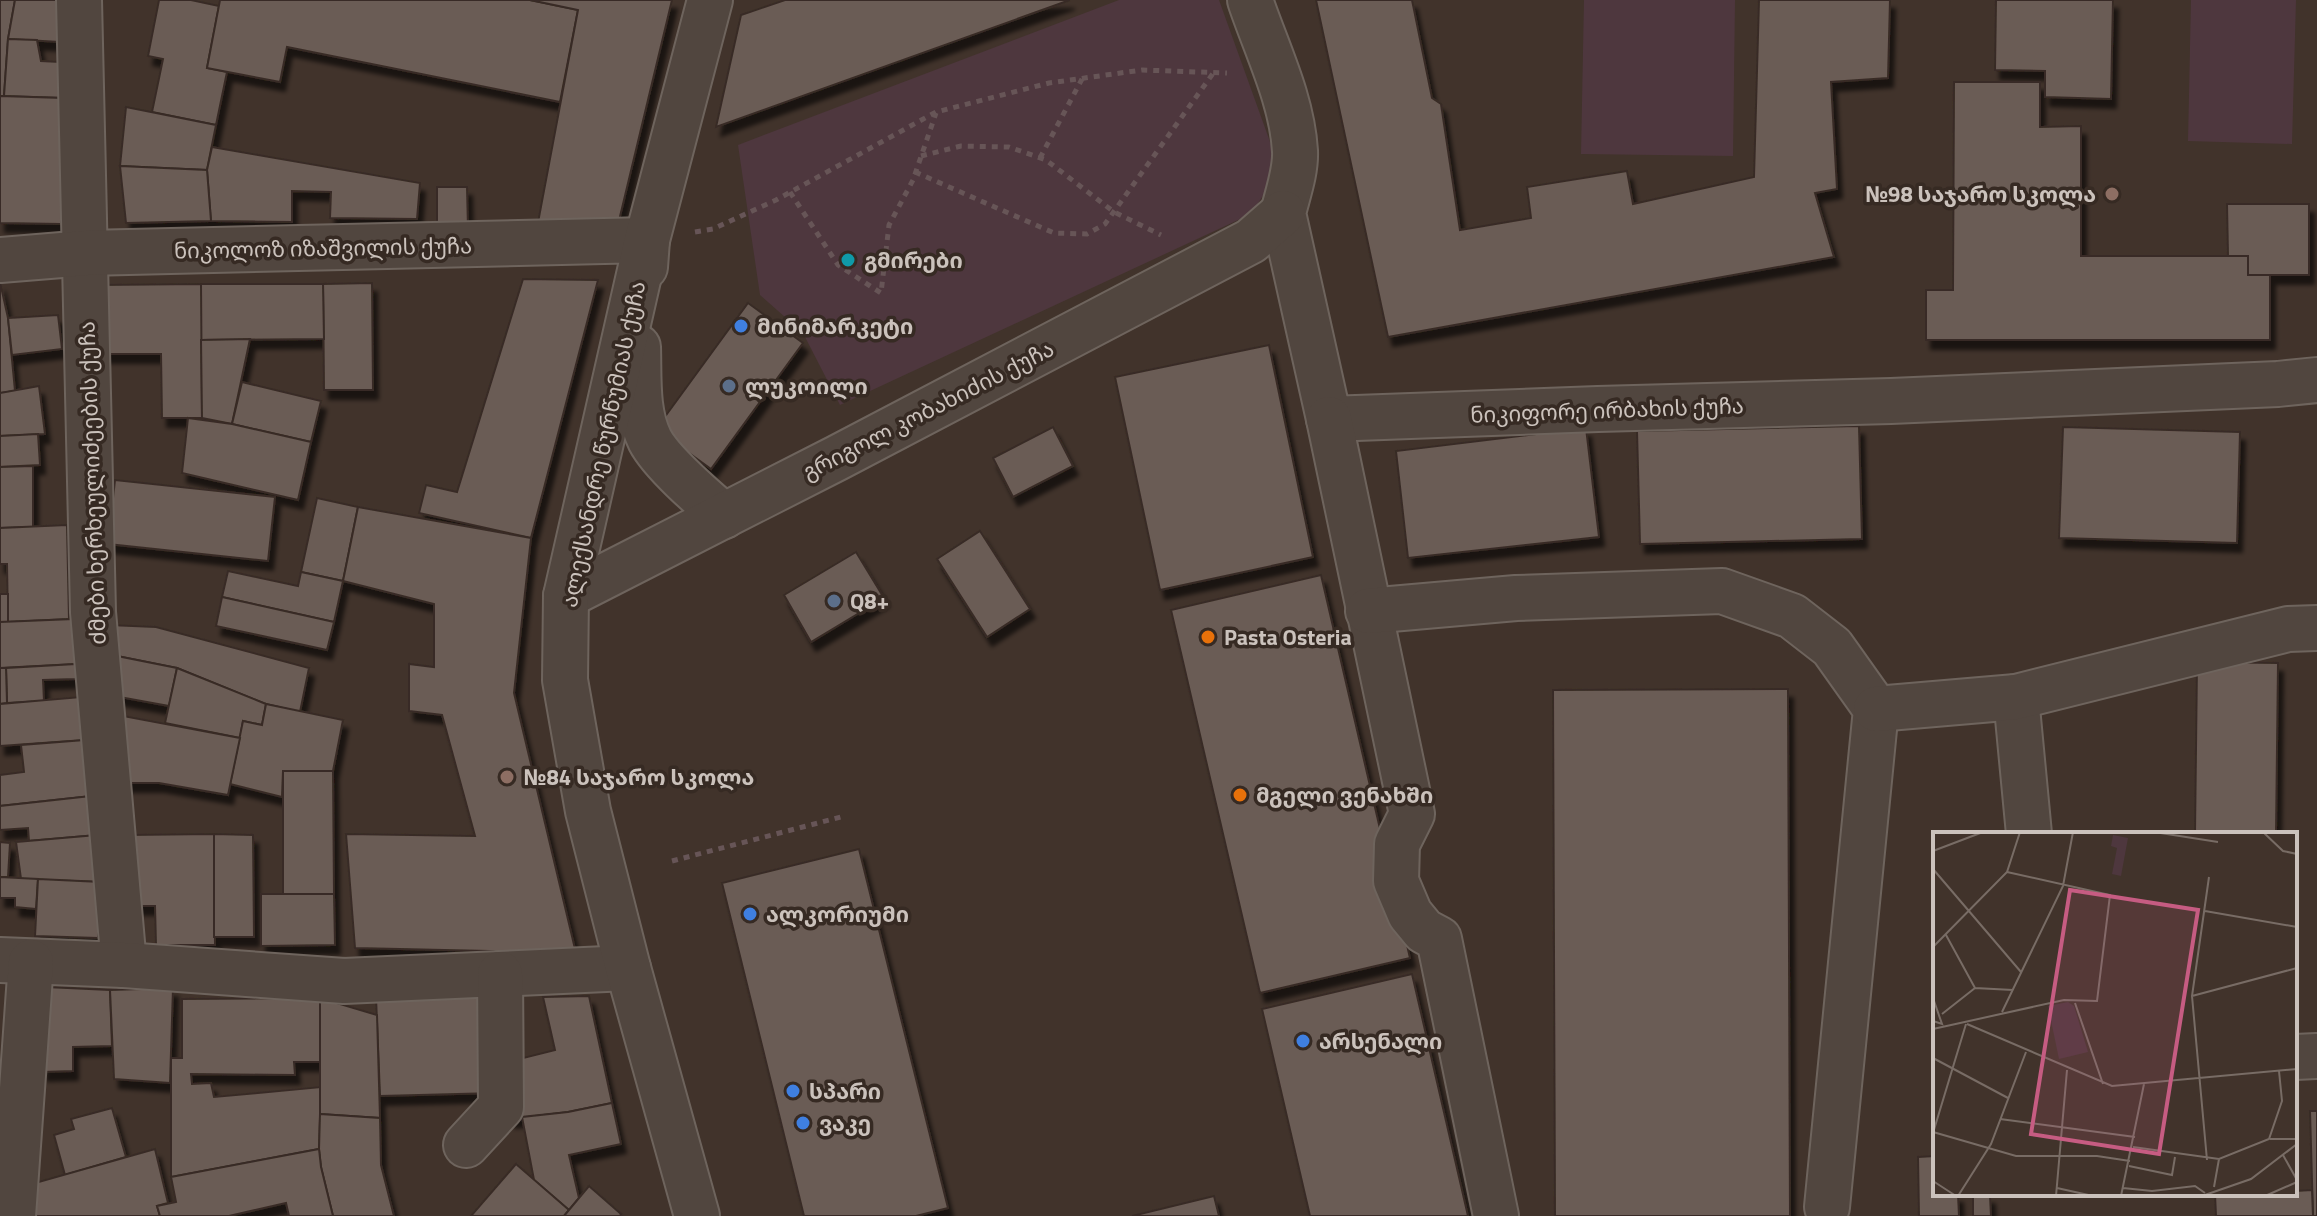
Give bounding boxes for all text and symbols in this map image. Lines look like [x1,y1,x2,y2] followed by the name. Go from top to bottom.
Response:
[1865,177,2096,211] place label: №98 საჯარო სკოლა
[2103,185,2121,203] marker: №98 საჯარო სკოლა
[174,228,472,268] street label: ნიკოლოზ იზაშვილის ქუჩა
[864,243,963,277] place label: გმირები
[839,251,857,269] marker: გმირები
[552,278,654,610] street label: ალექსანდრე წურწუმიას ქუჩა
[757,309,913,343] place label: მინიმარკეტი
[732,317,750,335] marker: მინიმარკეტი
[69,321,115,645] street label: ძმები ხერხეულიძეების ქუჩა
[796,332,1060,488] street label: გრიგოლ კობახიძის ქუჩა
[745,369,868,403] place label: ლუკოილი
[720,377,738,395] marker: ლუკოილი
[1470,388,1744,432] street label: ნიკიფორე ირბახის ქუჩა
[850,584,889,618] place label: Q8+
[825,592,843,610] marker: Q8+
[1224,620,1352,654] place label: Pasta Osteria
[1199,628,1217,646] marker: Pasta Osteria
[523,760,754,794] place label: №84 საჯარო სკოლა
[498,768,516,786] marker: №84 საჯარო სკოლა
[1256,778,1433,812] place label: მგელი ვენახში
[1231,786,1249,804] marker: მგელი ვენახში
[1933,832,2297,1196] inset map
[766,897,909,931] place label: ალკორიუმი
[741,905,759,923] marker: ალკორიუმი
[1319,1024,1442,1058] place label: არსენალი
[1294,1032,1312,1050] marker: არსენალი
[809,1074,881,1108] place label: სპარი
[784,1082,802,1100] marker: სპარი
[819,1106,871,1140] place label: ვაკე
[794,1114,812,1132] marker: ვაკე

